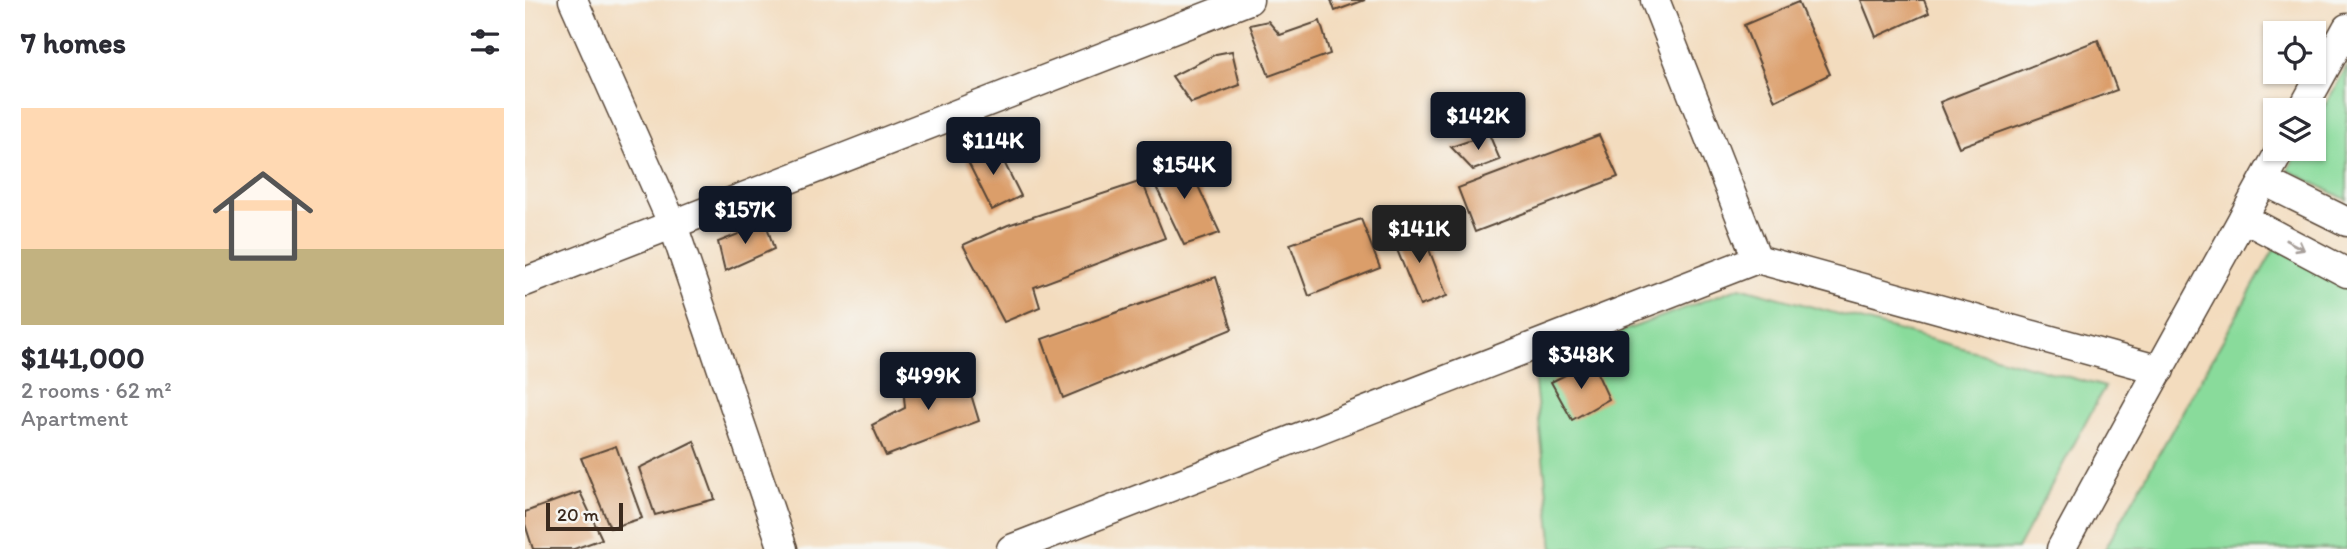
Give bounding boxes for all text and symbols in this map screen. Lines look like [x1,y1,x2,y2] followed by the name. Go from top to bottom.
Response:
[2263,21,2326,161] map controls
[2263,21,2326,84] button: locate
[466,23,504,61] icon: filters
[21,24,126,61] text: 7 homes
[1429,92,1527,152] pin: $142K
[2263,98,2326,161] button: layers
[1447,101,1509,129] text: $142K
[944,118,1042,177] pin: $114K
[962,126,1024,154] text: $114K
[1135,142,1233,201] pin: $154K
[1153,150,1215,178] text: $154K
[200,153,326,279] icon: home
[696,187,794,246] pin: $157K
[715,195,775,223] text: $157K
[1370,205,1468,265] pin: $141K
[1388,214,1450,242] text: $141K
[2284,239,2305,253] one-way arrow
[1532,332,1630,391] pin: $348K
[21,339,145,376] text: $141,000
[1548,340,1614,368] text: $348K
[879,352,977,412] pin: $499K
[896,361,960,389] text: $499K
[21,376,172,404] text: 2 rooms · 62 m²
[21,404,128,432] text: Apartment
[546,500,623,532] scale bar
[557,503,599,526] text: 20 m

